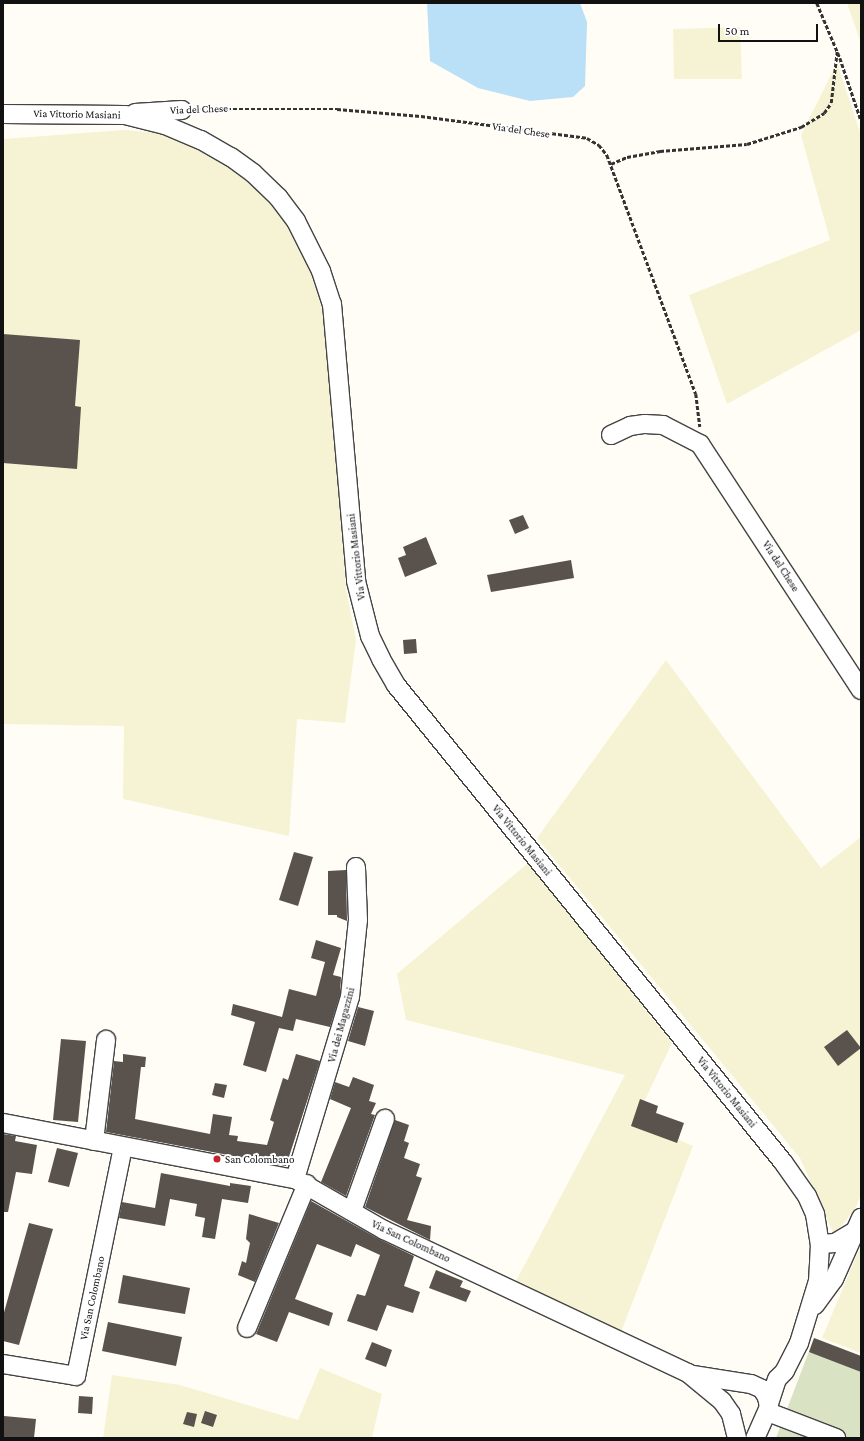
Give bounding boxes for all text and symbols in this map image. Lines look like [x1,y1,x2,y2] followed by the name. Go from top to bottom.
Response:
[720,16,820,42] scale bar
[725,24,749,38] text: 50 m
[170,101,228,117] street label: Via del Chese
[33,107,121,121] street label: Via Vittorio Masiani
[491,119,551,141] street label: Via del Chese
[344,513,368,601] street label: Via Vittorio Masiani
[760,538,802,594] street label: Via del Chese
[489,802,555,878] street label: Via Vittorio Masiani
[325,986,357,1064] street label: Via dei Magazzini
[694,1054,760,1130] street label: Via Vittorio Masiani
[225,1152,294,1166] place label: San Colombano
[212,1154,222,1164] marker: San Colombano
[369,1217,453,1265] street label: Via San Colombano
[77,1255,107,1341] street label: Via San Colombano

